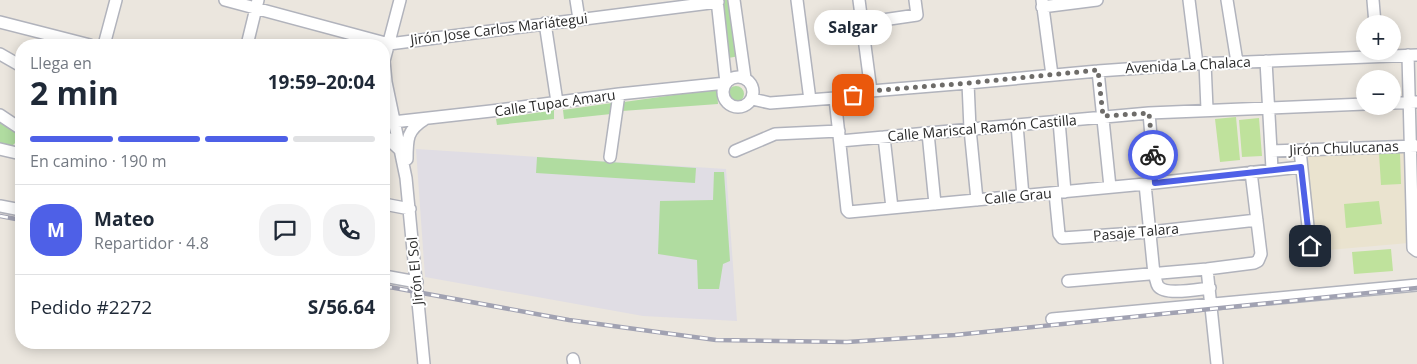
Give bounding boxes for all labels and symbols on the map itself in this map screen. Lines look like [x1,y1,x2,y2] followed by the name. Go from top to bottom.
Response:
[407,8,589,49] street label: Jirón Jose Carlos Mariátegui
[814,10,892,45] callout: Salgar
[1125,52,1251,77] street label: Avenida La Chalaca
[832,74,874,116] pin
[493,85,617,120] street label: Calle Tupac Amaru
[887,110,1077,145] street label: Calle Mariscal Ramón Castilla
[1128,130,1178,180] courier
[1287,136,1399,159] street label: Jirón Chulucanas
[984,183,1052,208] street label: Calle Grau
[1092,218,1180,245] street label: Pasaje Talara
[1289,225,1331,267] pin
[402,236,427,308] street label: Jirón El Sol

